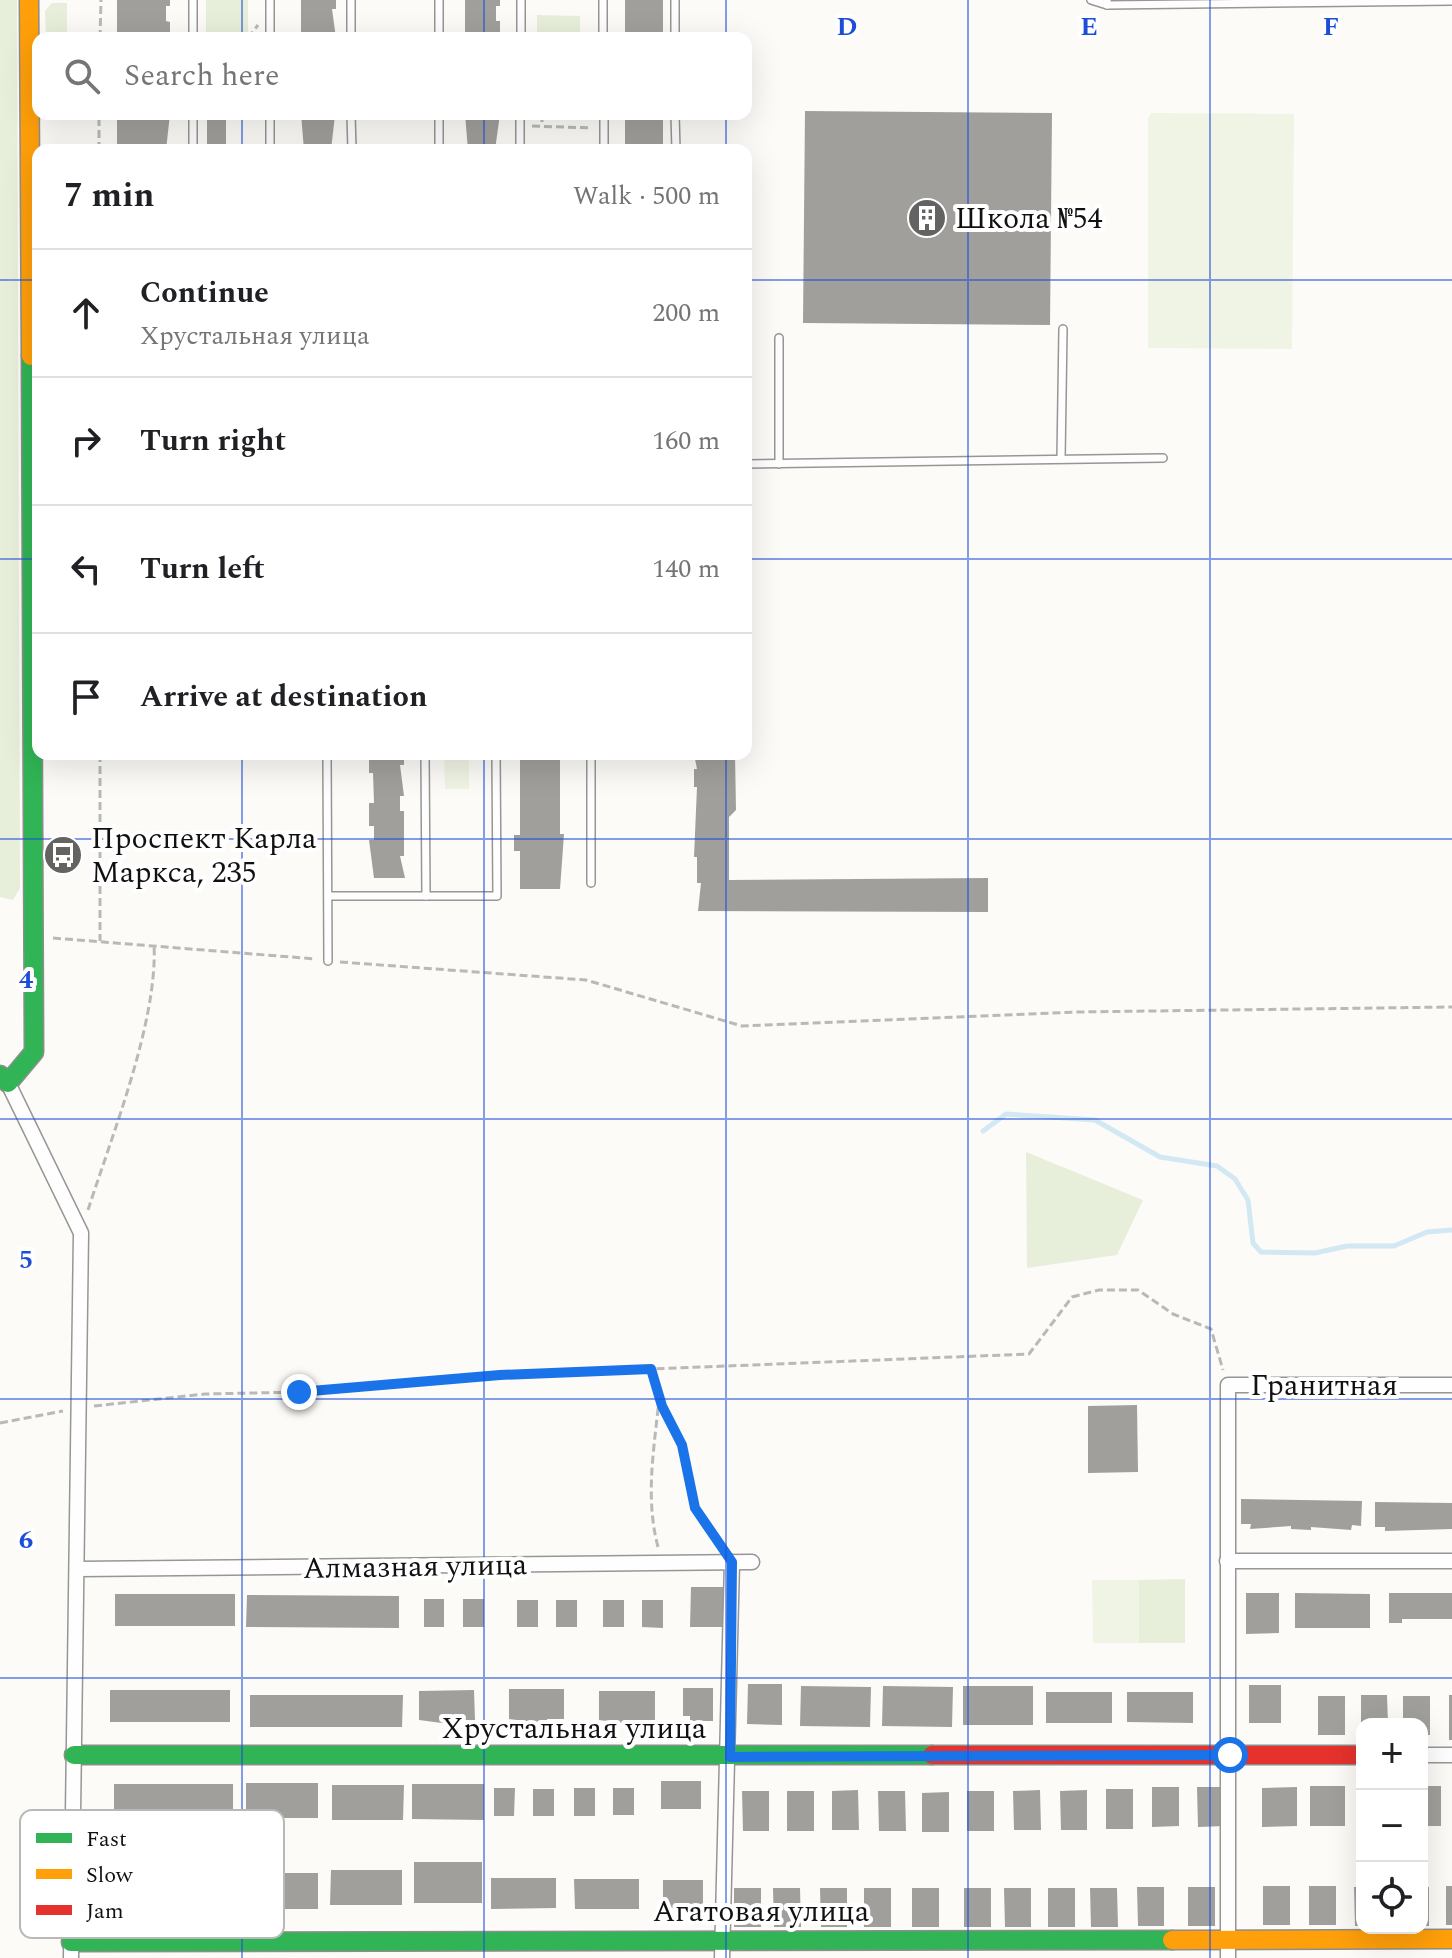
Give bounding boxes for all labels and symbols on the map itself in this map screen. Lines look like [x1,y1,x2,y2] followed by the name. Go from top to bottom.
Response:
[837,7,857,47] text: D
[1080,7,1098,47] text: E
[1323,7,1339,47] text: F
[955,196,1102,242] place label: Школа №54
[906,197,948,239] building icon: Школа №54
[91,816,317,896] place label: Проспект Карла Маркса, 235
[42,834,84,876] bus stop icon: Проспект Карла Маркса, 235
[19,960,34,1000] text: 4
[19,1240,33,1280] text: 5
[1250,1363,1398,1409] street label: Гранитная
[281,1374,317,1410] route end
[19,1520,33,1560] text: 6
[302,1542,528,1592] street label: Алмазная улица
[441,1706,707,1752] street label: Хрустальная улица
[1212,1737,1248,1773] route start
[20,1810,284,1938] legend
[86,1823,127,1856] text: Fast
[86,1859,134,1892] text: Slow
[653,1889,870,1935] street label: Агатовая улица
[86,1895,124,1928] text: Jam

